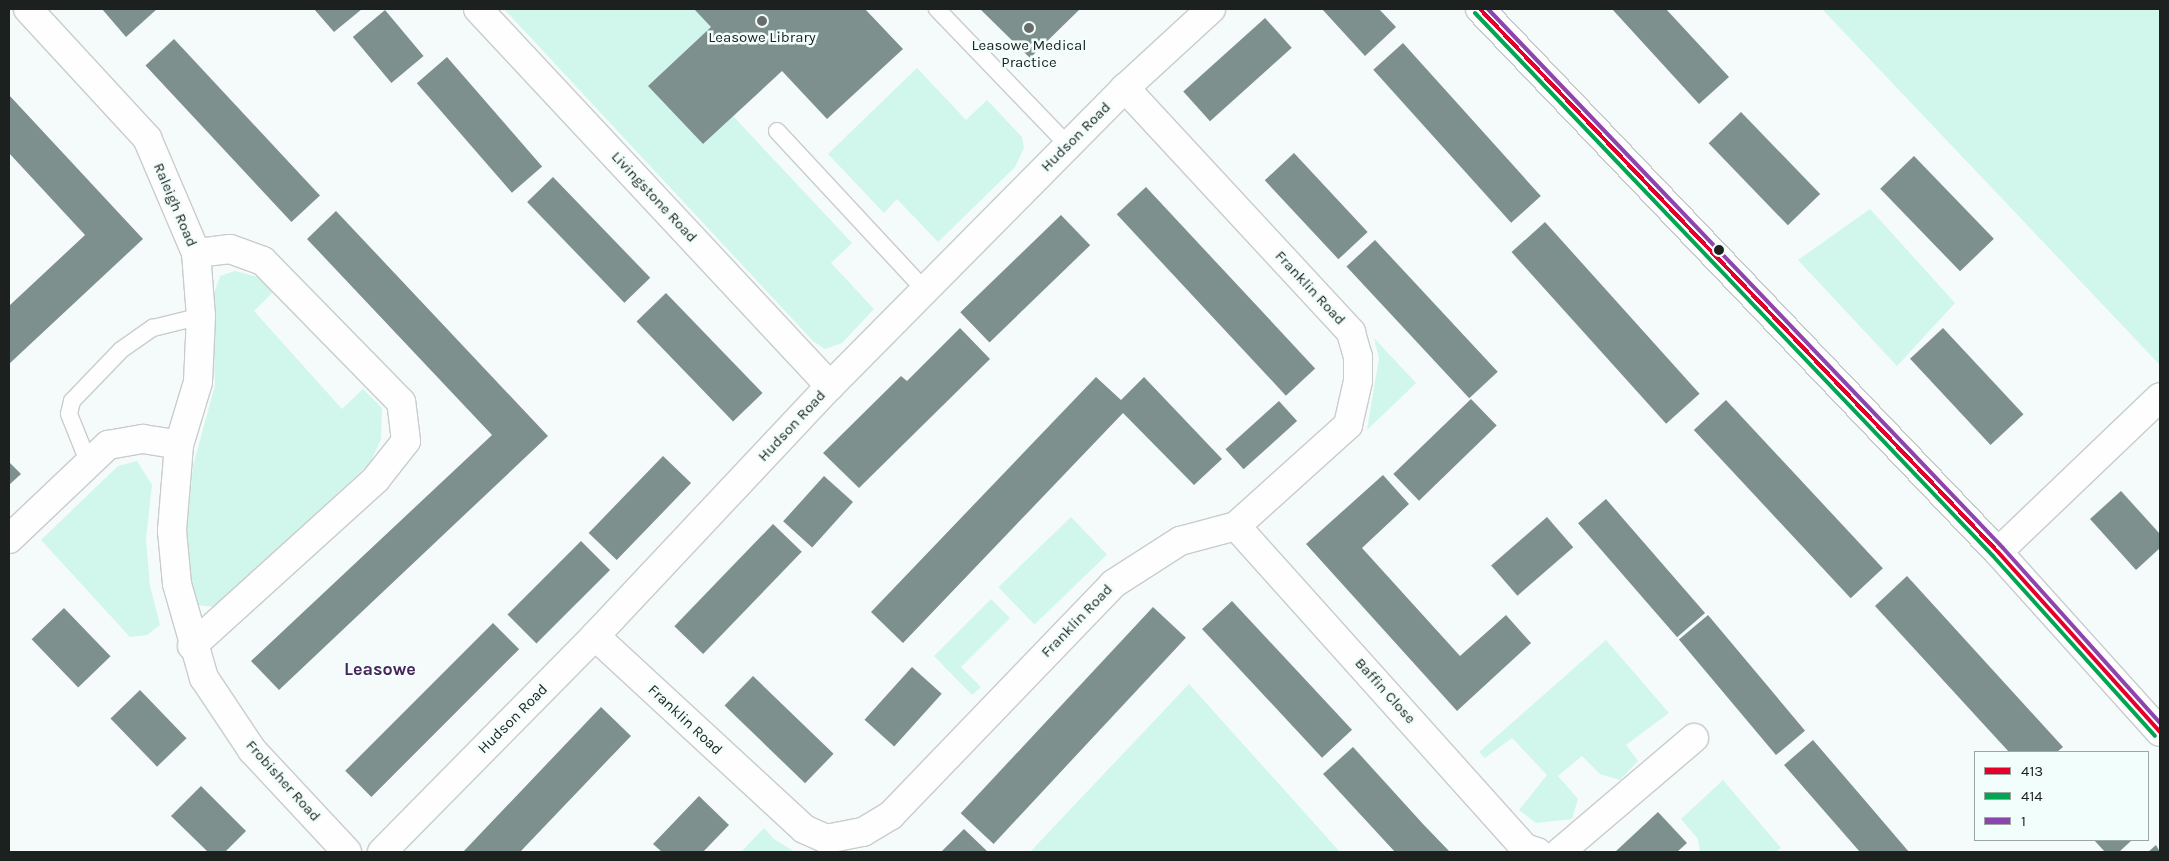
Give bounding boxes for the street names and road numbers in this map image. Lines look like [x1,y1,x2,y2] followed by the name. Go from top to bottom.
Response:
[1037,98,1115,176] street label: Hudson Road
[607,148,701,246] street label: Livingstone Road
[149,160,201,250] street label: Raleigh Road
[1271,247,1349,329] street label: Franklin Road
[754,387,830,465] street label: Hudson Road
[1038,581,1116,661] street label: Franklin Road
[1351,654,1419,728] street label: Baffin Close
[474,680,552,758] street label: Hudson Road
[644,681,726,759] street label: Franklin Road
[242,737,324,825] street label: Frobisher Road

